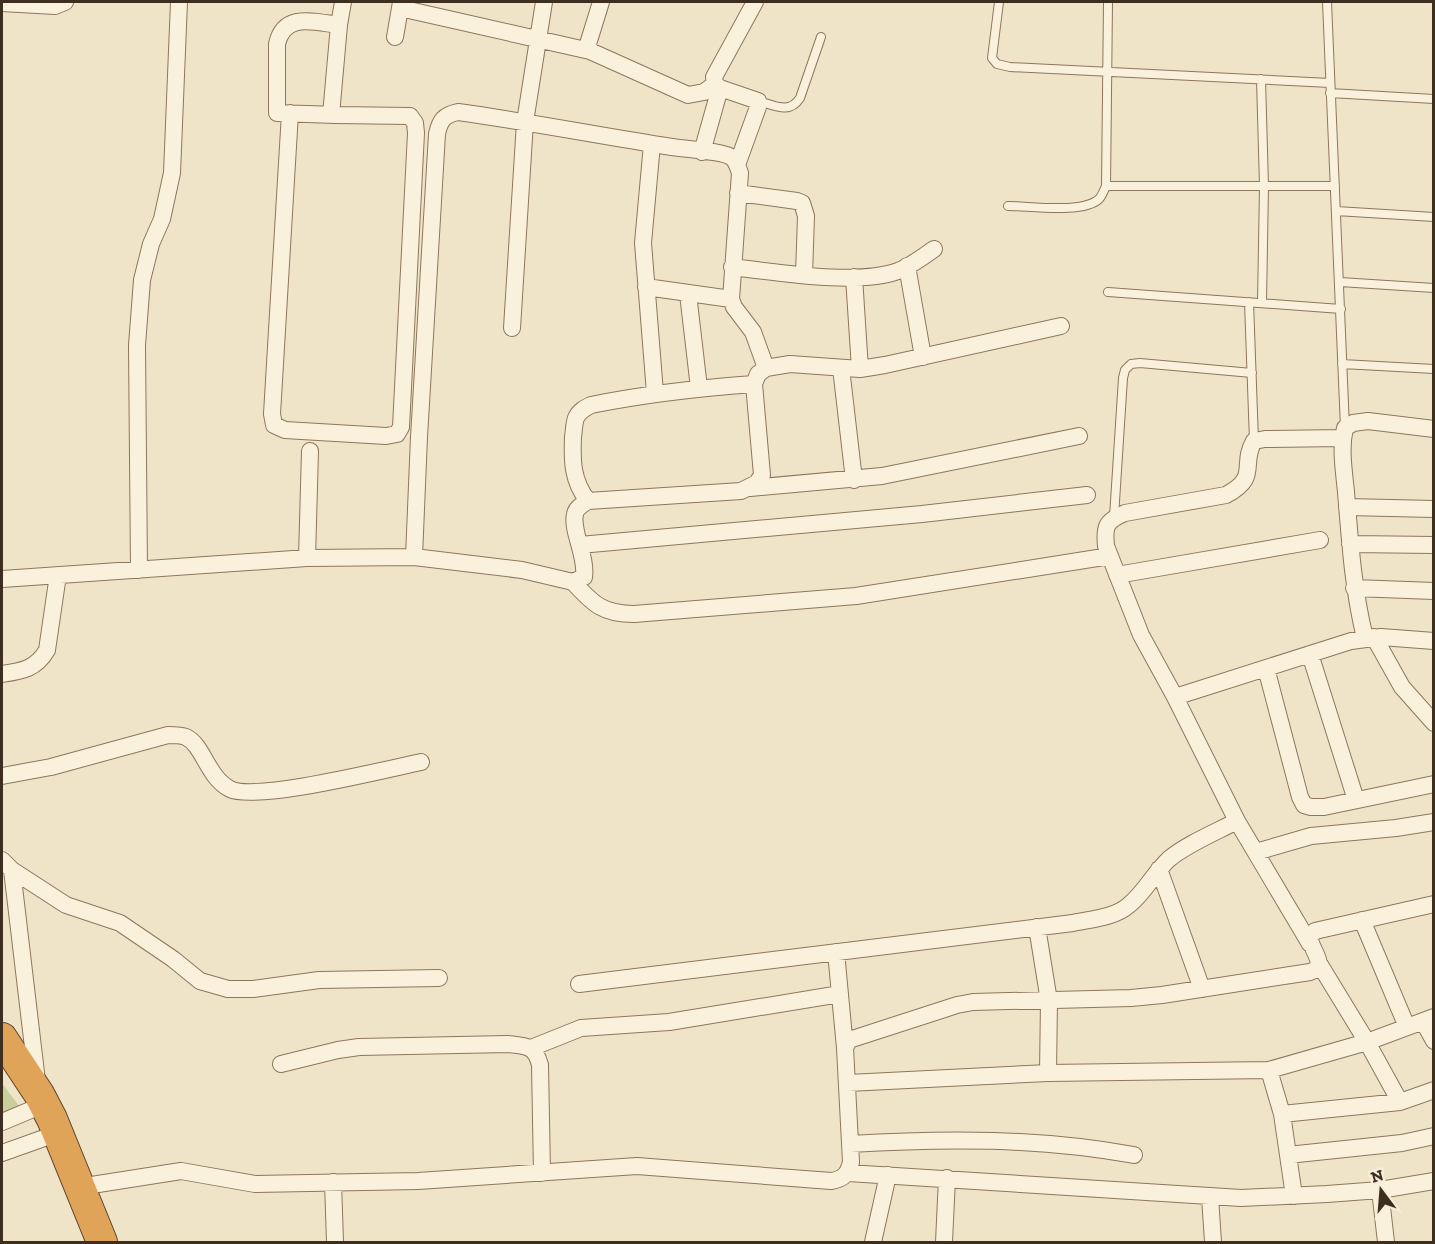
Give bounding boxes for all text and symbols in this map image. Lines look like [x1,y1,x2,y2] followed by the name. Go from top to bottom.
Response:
[1351,1160,1411,1220] north arrow
[1369,1165,1385,1187] text: N

